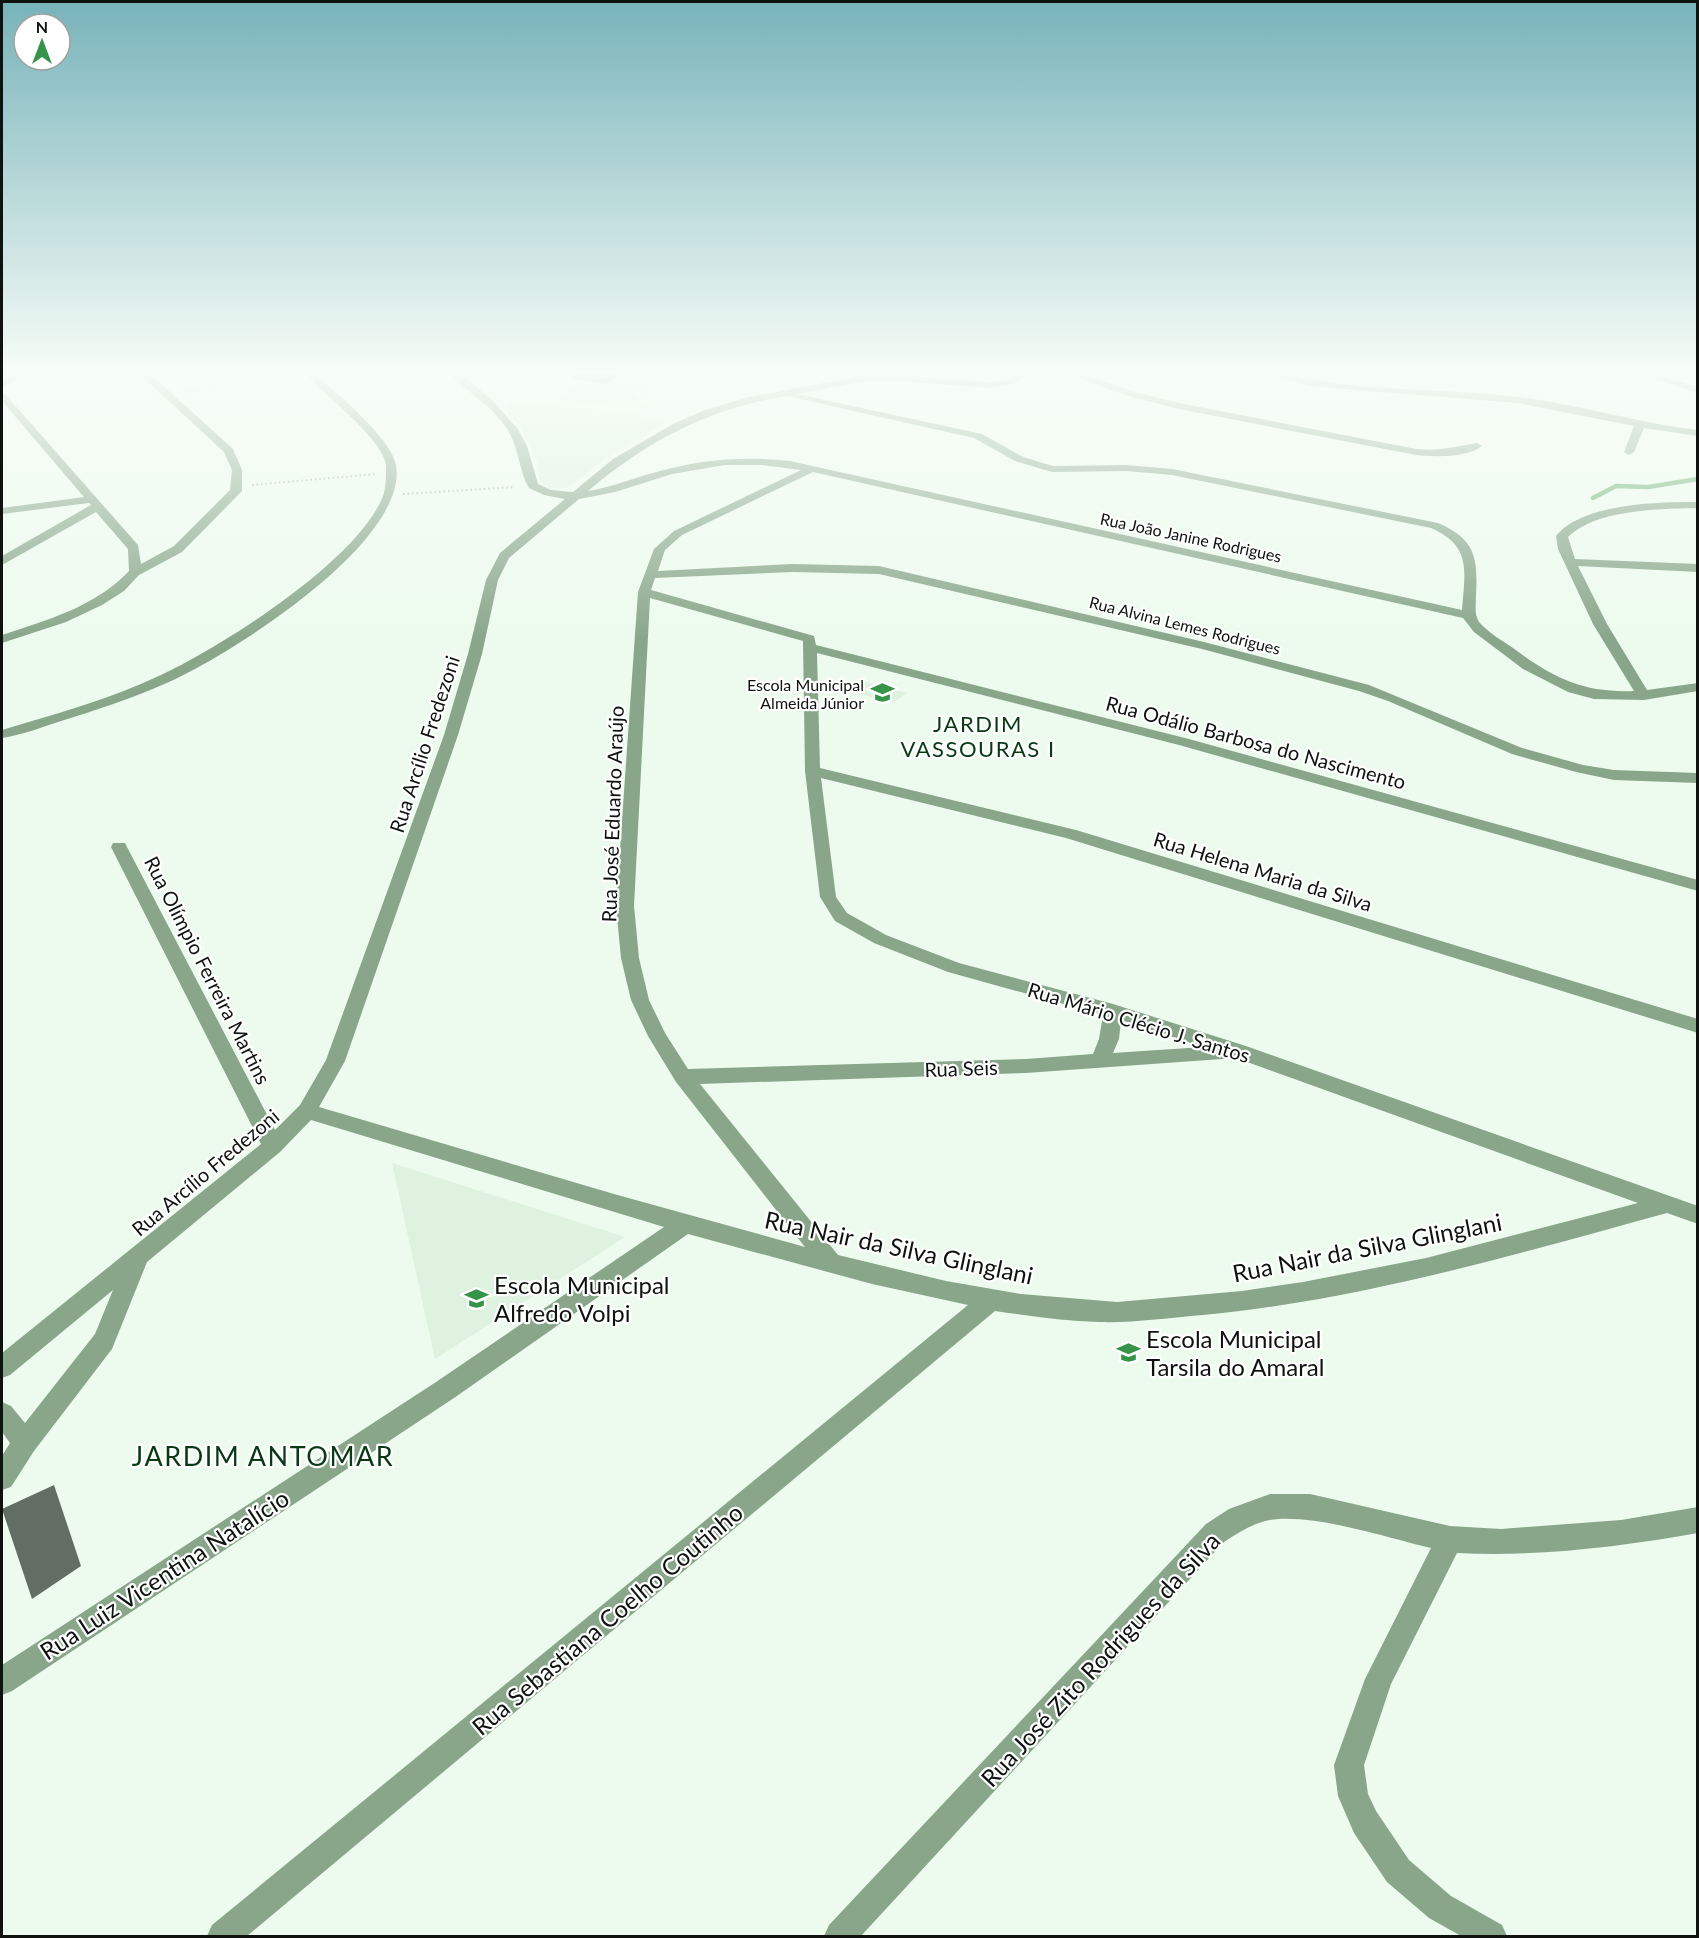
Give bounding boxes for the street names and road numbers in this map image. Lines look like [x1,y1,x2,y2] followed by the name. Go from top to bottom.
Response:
[1099,508,1283,566] street label: Rua João Janine Rodrigues
[1087,592,1283,658] street label: Rua Alvina Lemes Rodrigues
[384,653,464,835] street label: Rua Arcílio Fredezoni
[1103,690,1409,794] street label: Rua Odálio Barbosa do Nascimento
[596,705,628,923] street label: Rua José Eduardo Araújo
[1151,826,1375,916] street label: Rua Helena Maria da Silva
[140,852,276,1088] street label: Rua Olímpio Ferreira Martins
[1025,977,1253,1067] street label: Rua Mário Clécio J. Santos
[924,1055,998,1081] street label: Rua Seis
[127,1104,283,1240] street label: Rua Arcílio Fredezoni
[762,1204,1036,1290] street label: Rua Nair da Silva Glinglani
[1230,1207,1504,1287] street label: Rua Nair da Silva Glinglani
[34,1483,294,1665] street label: Rua Luiz Vicentina Natalício
[466,1497,748,1741] street label: Rua Sebastiana Coelho Coutinho
[974,1526,1226,1792] street label: Rua José Zito Rodrigues da Silva

